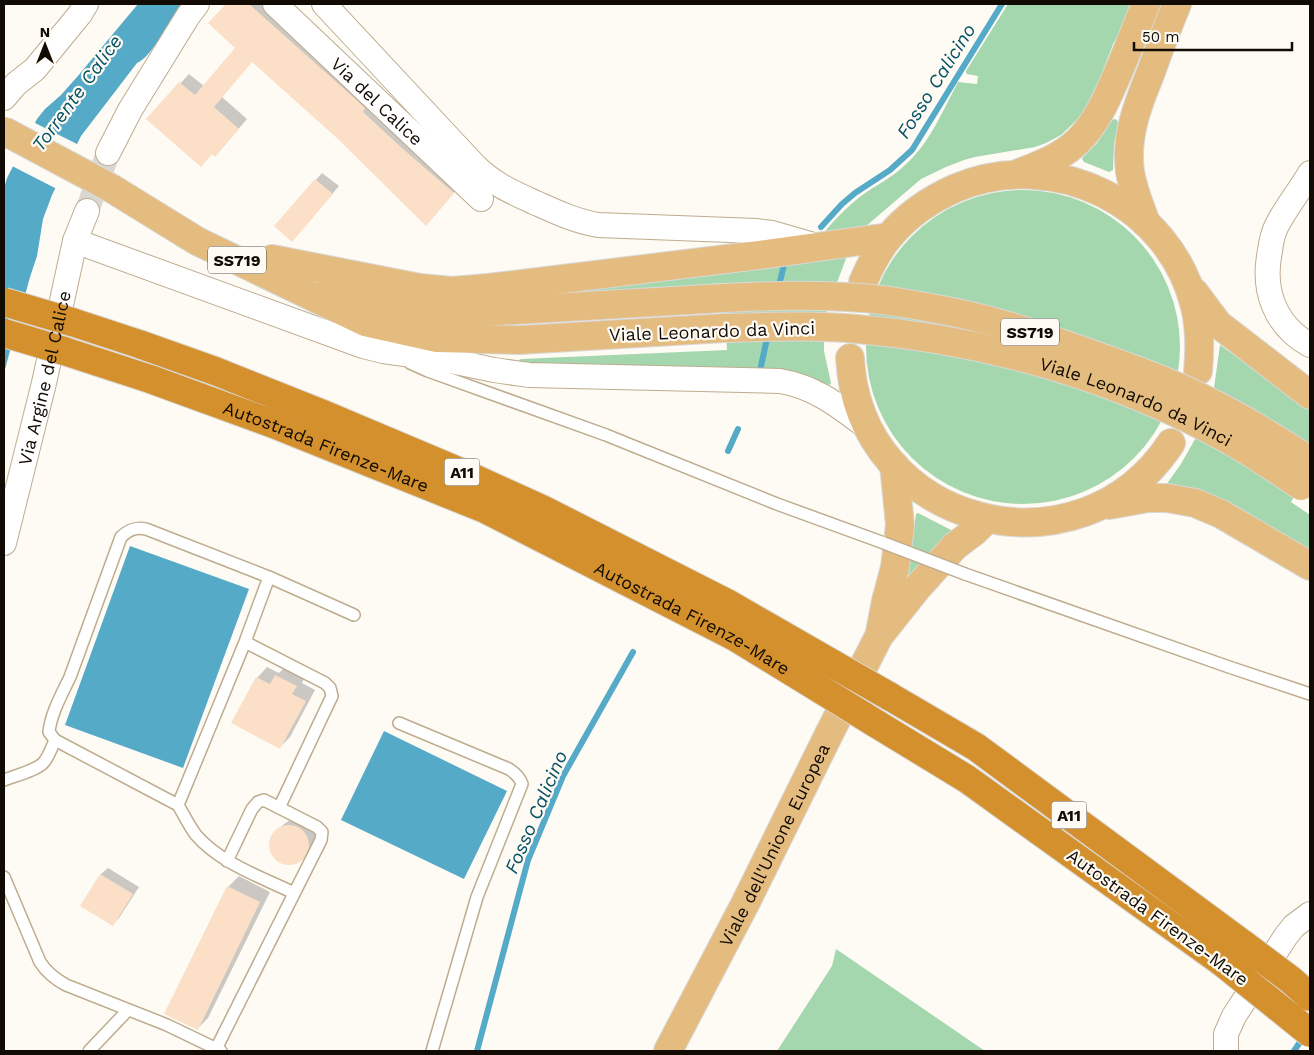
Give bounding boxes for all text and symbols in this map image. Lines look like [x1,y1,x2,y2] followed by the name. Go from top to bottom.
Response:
[891,19,981,143] water label: Fosso Calicino
[20,20,70,70] north arrow
[1134,20,1292,52] scale bar
[40,24,50,40] text: N
[1142,28,1179,46] text: 50 m
[27,30,127,156] water label: Torrente Calice
[327,53,428,149] street label: Via del Calice
[208,246,266,274] road number: SS719
[13,289,74,467] street label: Via Argine del Calice
[609,317,815,345] street label: Viale Leonardo da Vinci
[1001,318,1059,346] road number: SS719
[1038,352,1236,450] street label: Viale Leonardo da Vinci
[221,396,432,496] street label: Autostrada Firenze-Mare
[444,458,480,486] road number: A11
[591,556,794,679] street label: Autostrada Firenze-Mare
[714,740,833,950] street label: Viale dell'Unione Europea
[500,747,572,877] water label: Fosso Calicino
[1052,802,1086,828] road number: A11
[1063,844,1253,990] street label: Autostrada Firenze-Mare

